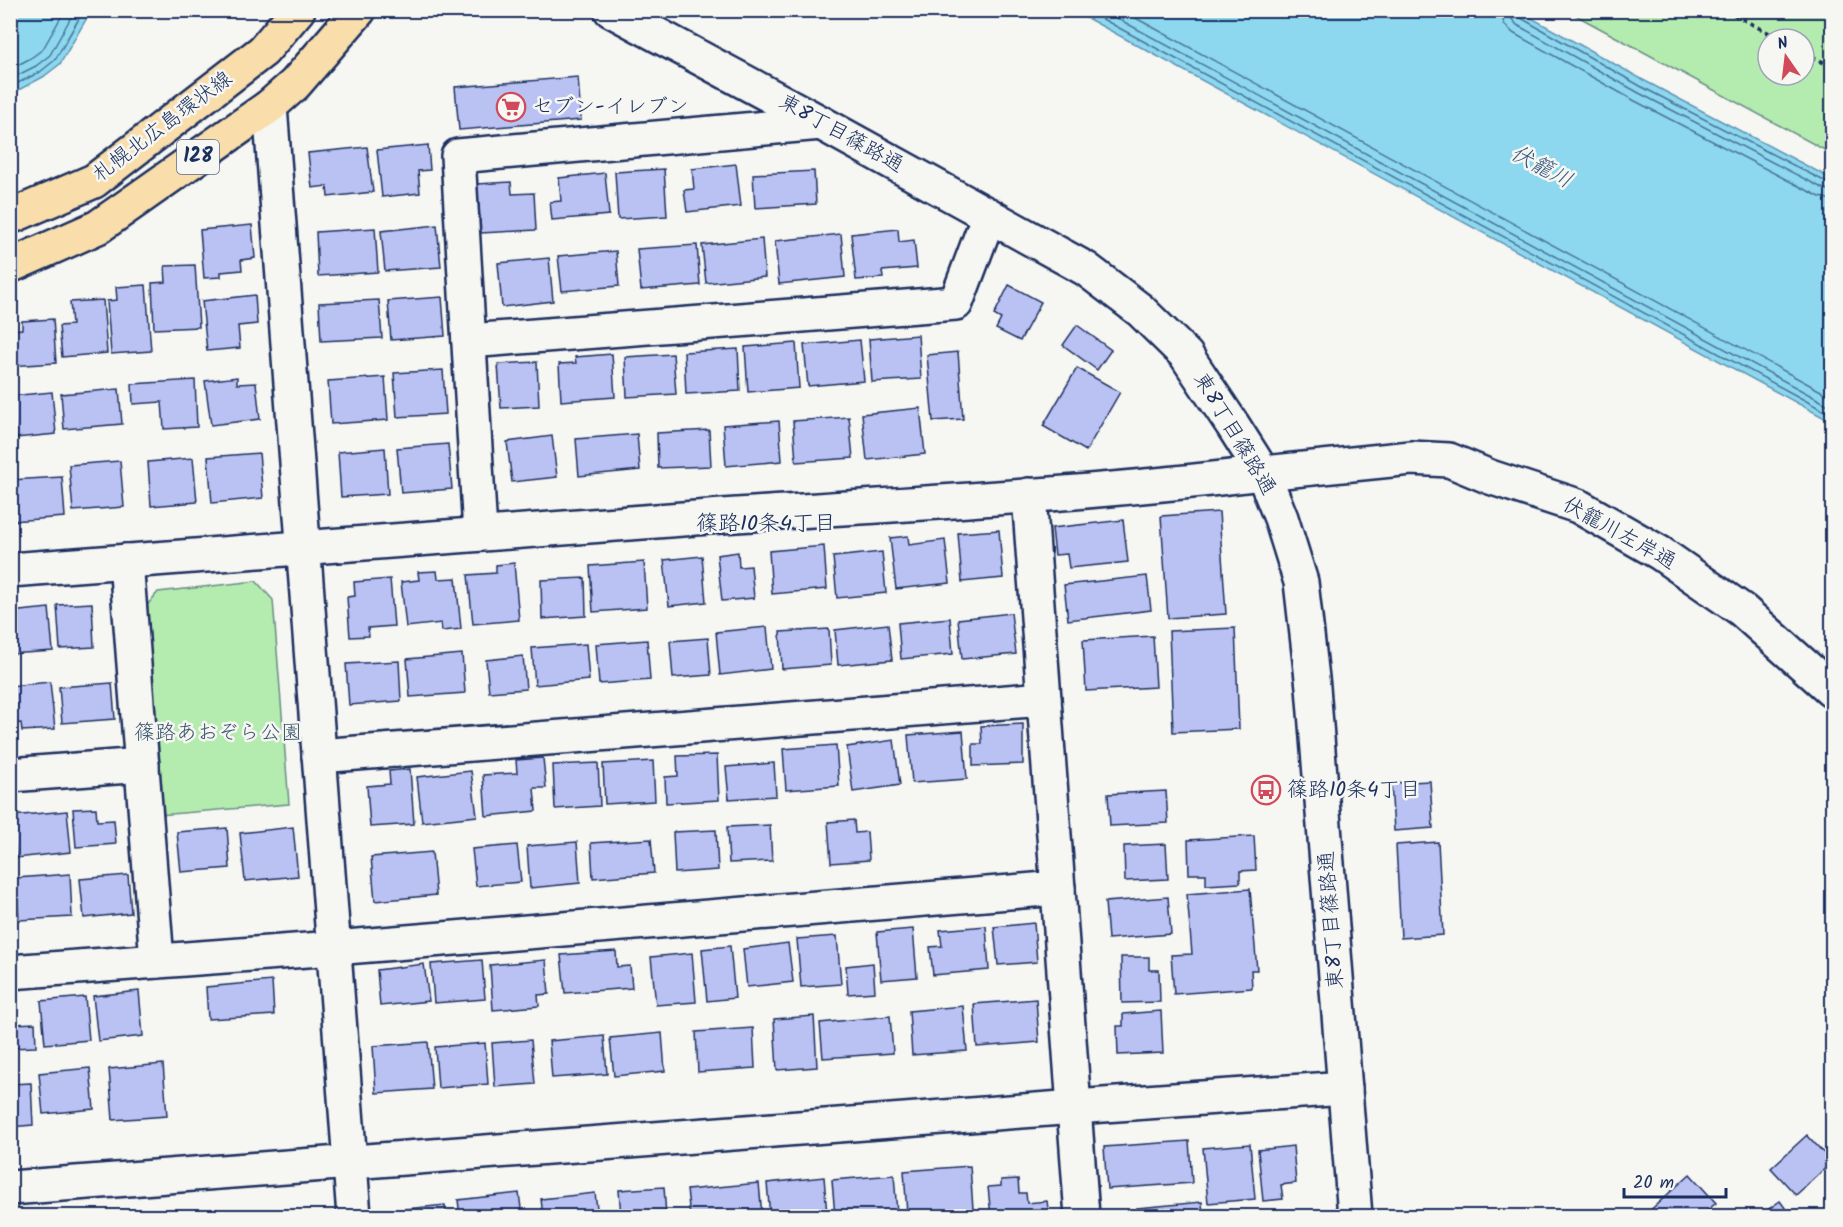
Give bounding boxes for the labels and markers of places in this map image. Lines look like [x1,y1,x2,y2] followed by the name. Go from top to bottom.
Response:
[495,91,527,123] supermarket icon: セブン-イレブン
[532,91,689,124] place label: セブン-イレブン
[1250,774,1282,806] bus stop icon: 篠路10条4丁目
[1287,774,1421,807] place label: 篠路10条4丁目

